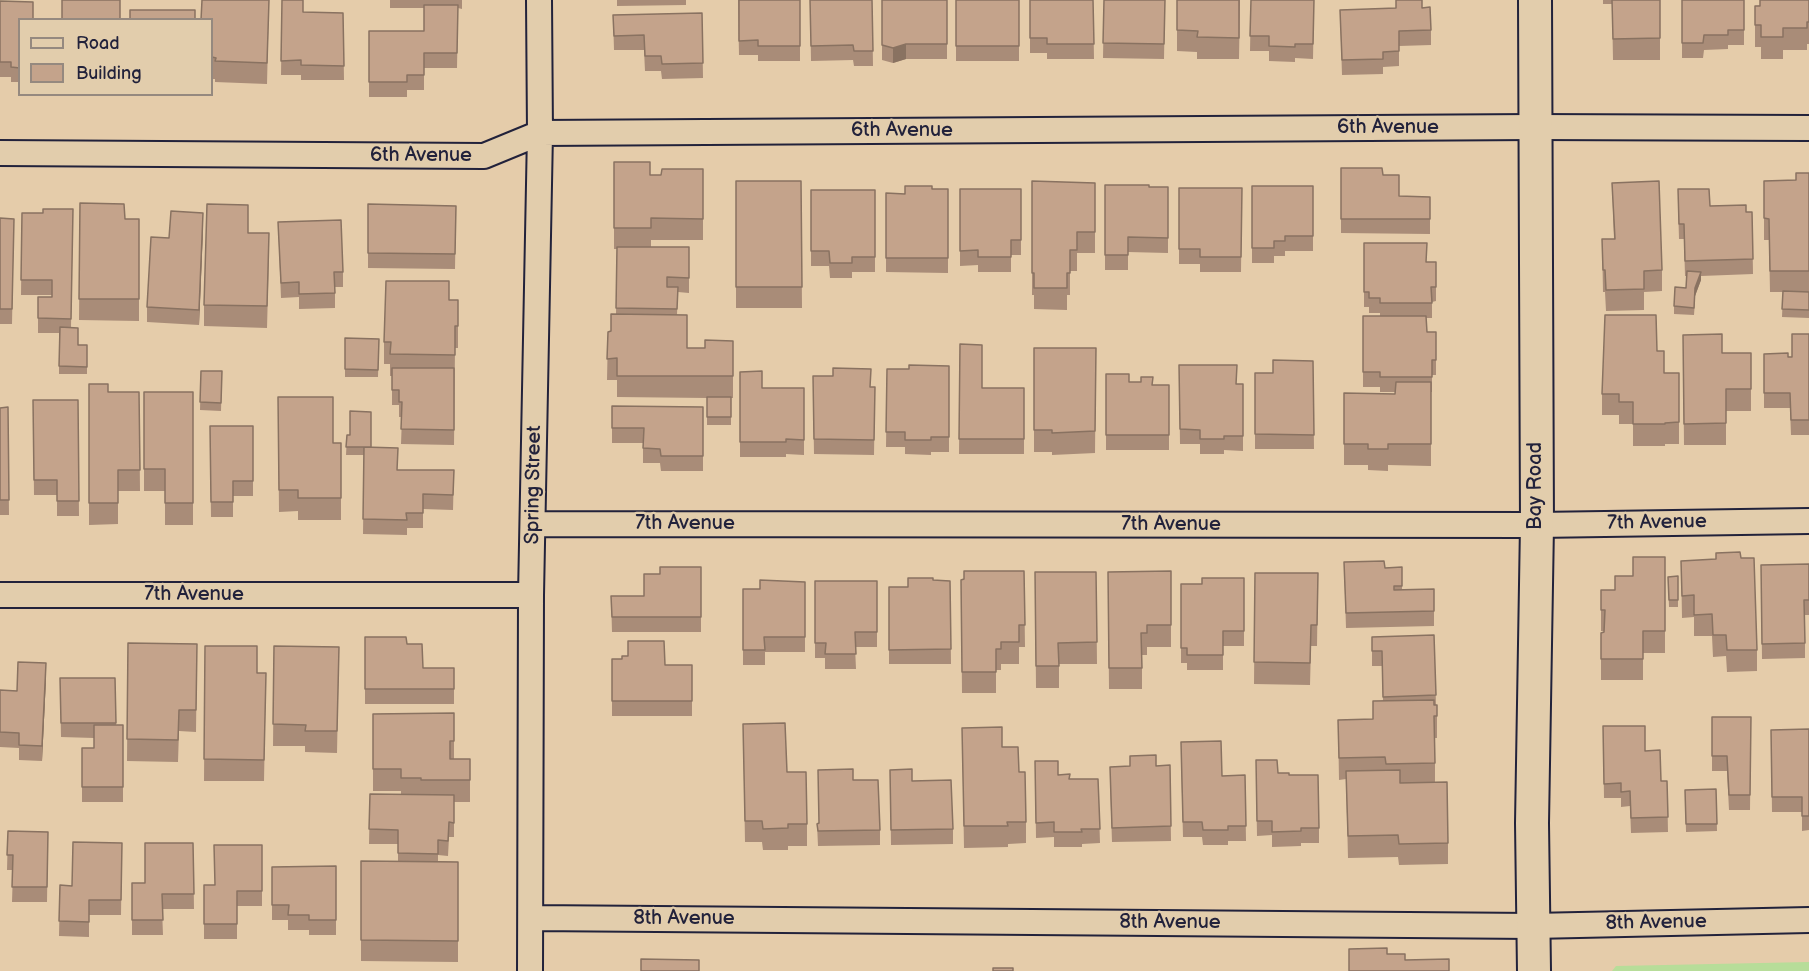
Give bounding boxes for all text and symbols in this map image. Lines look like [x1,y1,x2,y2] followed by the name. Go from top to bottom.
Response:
[18,18,213,96] legend
[76,33,120,54] text: Road
[76,63,142,84] text: Building
[1337,116,1439,140] street label: 6th Avenue
[851,119,953,143] street label: 6th Avenue
[370,144,472,168] street label: 6th Avenue
[521,425,547,545] street label: Spring Street
[1524,442,1548,530] street label: Bay Road
[1607,510,1707,536] street label: 7th Avenue
[635,512,735,536] street label: 7th Avenue
[1121,513,1221,537] street label: 7th Avenue
[144,583,244,607] street label: 7th Avenue
[633,907,735,931] street label: 8th Avenue
[1605,910,1707,936] street label: 8th Avenue
[1119,911,1221,935] street label: 8th Avenue

